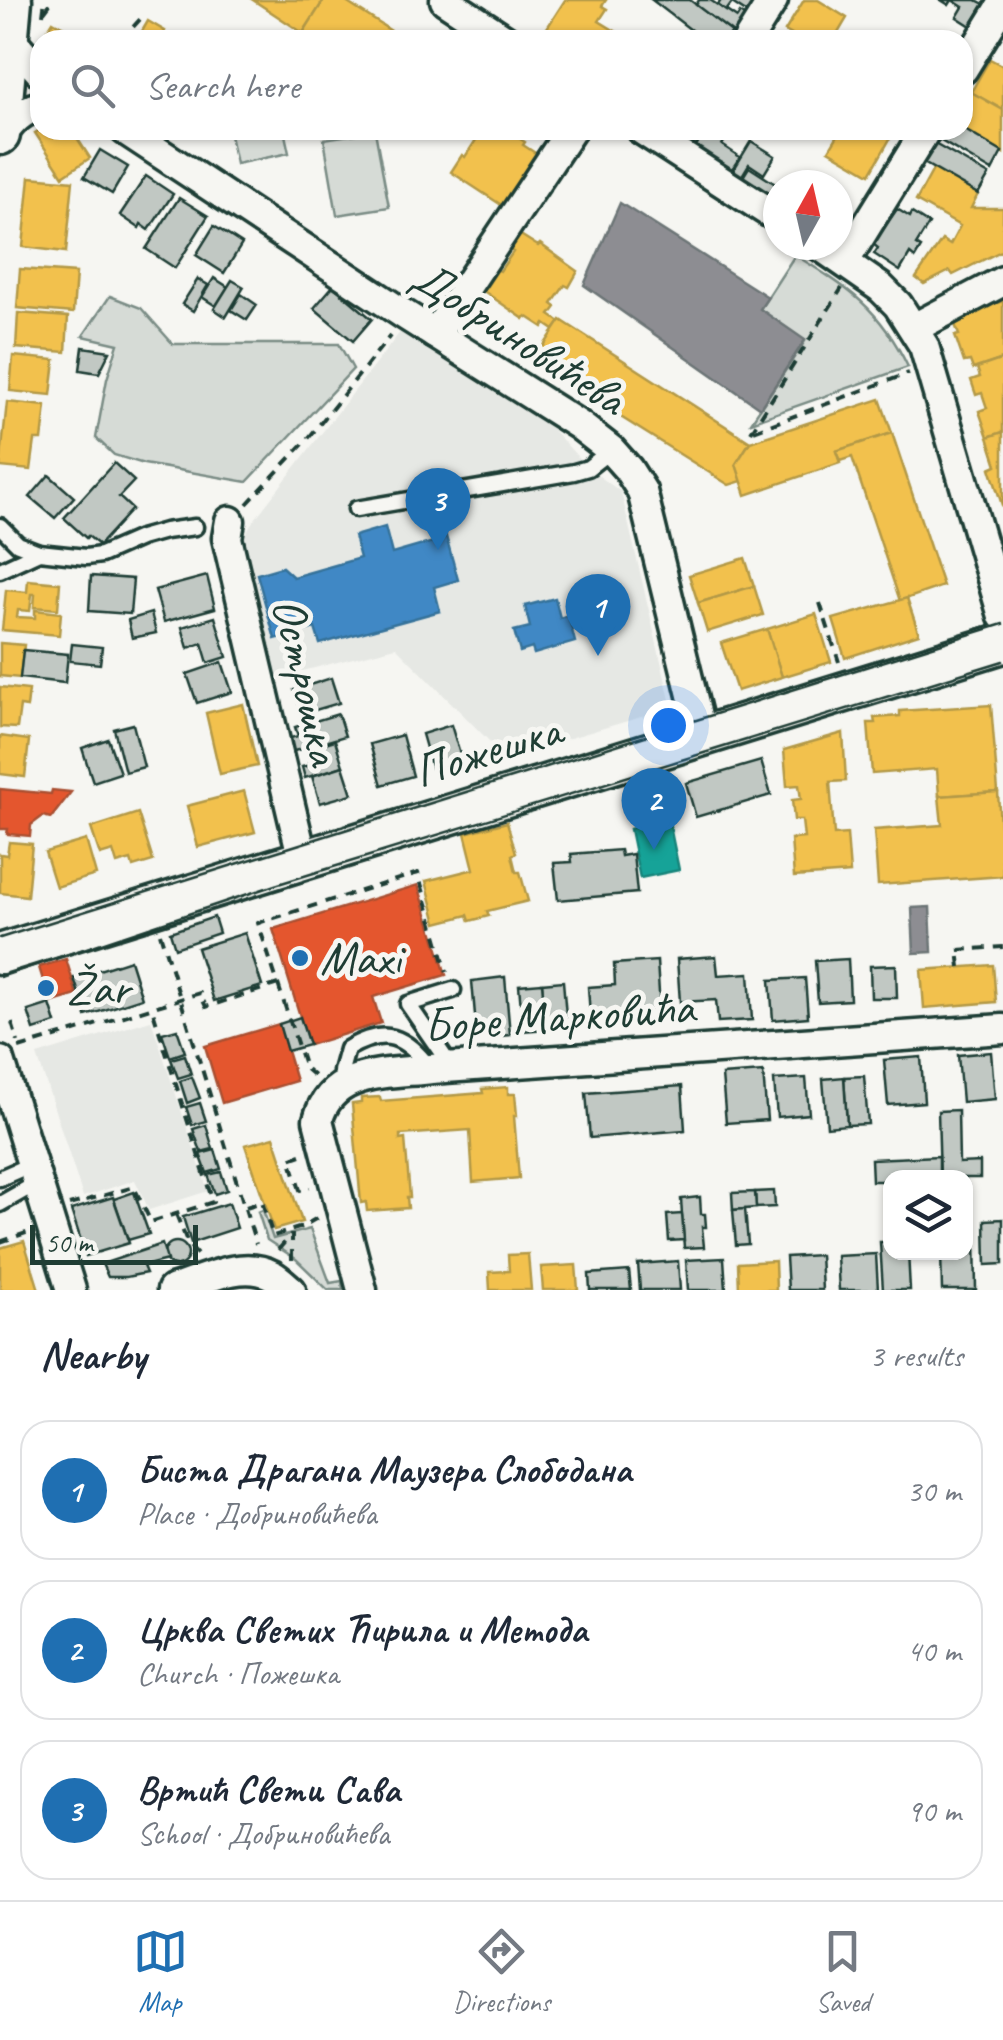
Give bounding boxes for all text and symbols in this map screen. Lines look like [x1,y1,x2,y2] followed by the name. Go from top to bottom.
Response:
[30,30,973,140] search box
[65,58,120,113] icon: search
[145,62,300,109] text: Search here
[763,170,853,260] north arrow
[401,246,640,430] street label: Добриновићева
[406,468,470,550] pin: 3
[566,574,630,656] pin: 1
[259,592,356,773] street label: Острошка
[406,698,572,801] street label: Пожешка
[643,700,694,751] your location
[622,768,686,850] pin: 2
[320,928,406,988] place label: Maxi
[289,947,311,969] marker: Maxi
[66,958,134,1018] place label: Žar
[422,976,699,1055] street label: Боре Марковића
[35,977,57,999] marker: Žar
[883,1170,973,1260] map controls
[883,1170,973,1260] button: layers
[30,1220,198,1264] scale bar
[45,1225,93,1260] text: 50 m
[40,1329,146,1382] text: Nearby
[869,1335,963,1376] text: 3 results
[137,1446,631,1493] text: Биста Драгана Маузера Слободана
[67,1470,82,1511] text: 1
[907,1470,961,1511] text: 30 m
[137,1493,377,1534] text: Place · Добриновићева
[137,1606,587,1653] text: Црква Светих Ћирила и Метода
[67,1630,82,1671] text: 2
[907,1630,961,1671] text: 40 m
[137,1653,339,1694] text: Church · Пожешка
[137,1766,400,1813] text: Вртић Свети Сава
[67,1790,82,1831] text: 3
[907,1790,961,1831] text: 90 m
[137,1813,389,1854] text: School · Добриновићева
[133,1924,188,2019] tab: Map
[453,1924,550,2019] tab: Directions
[815,1924,870,2019] tab: Saved

